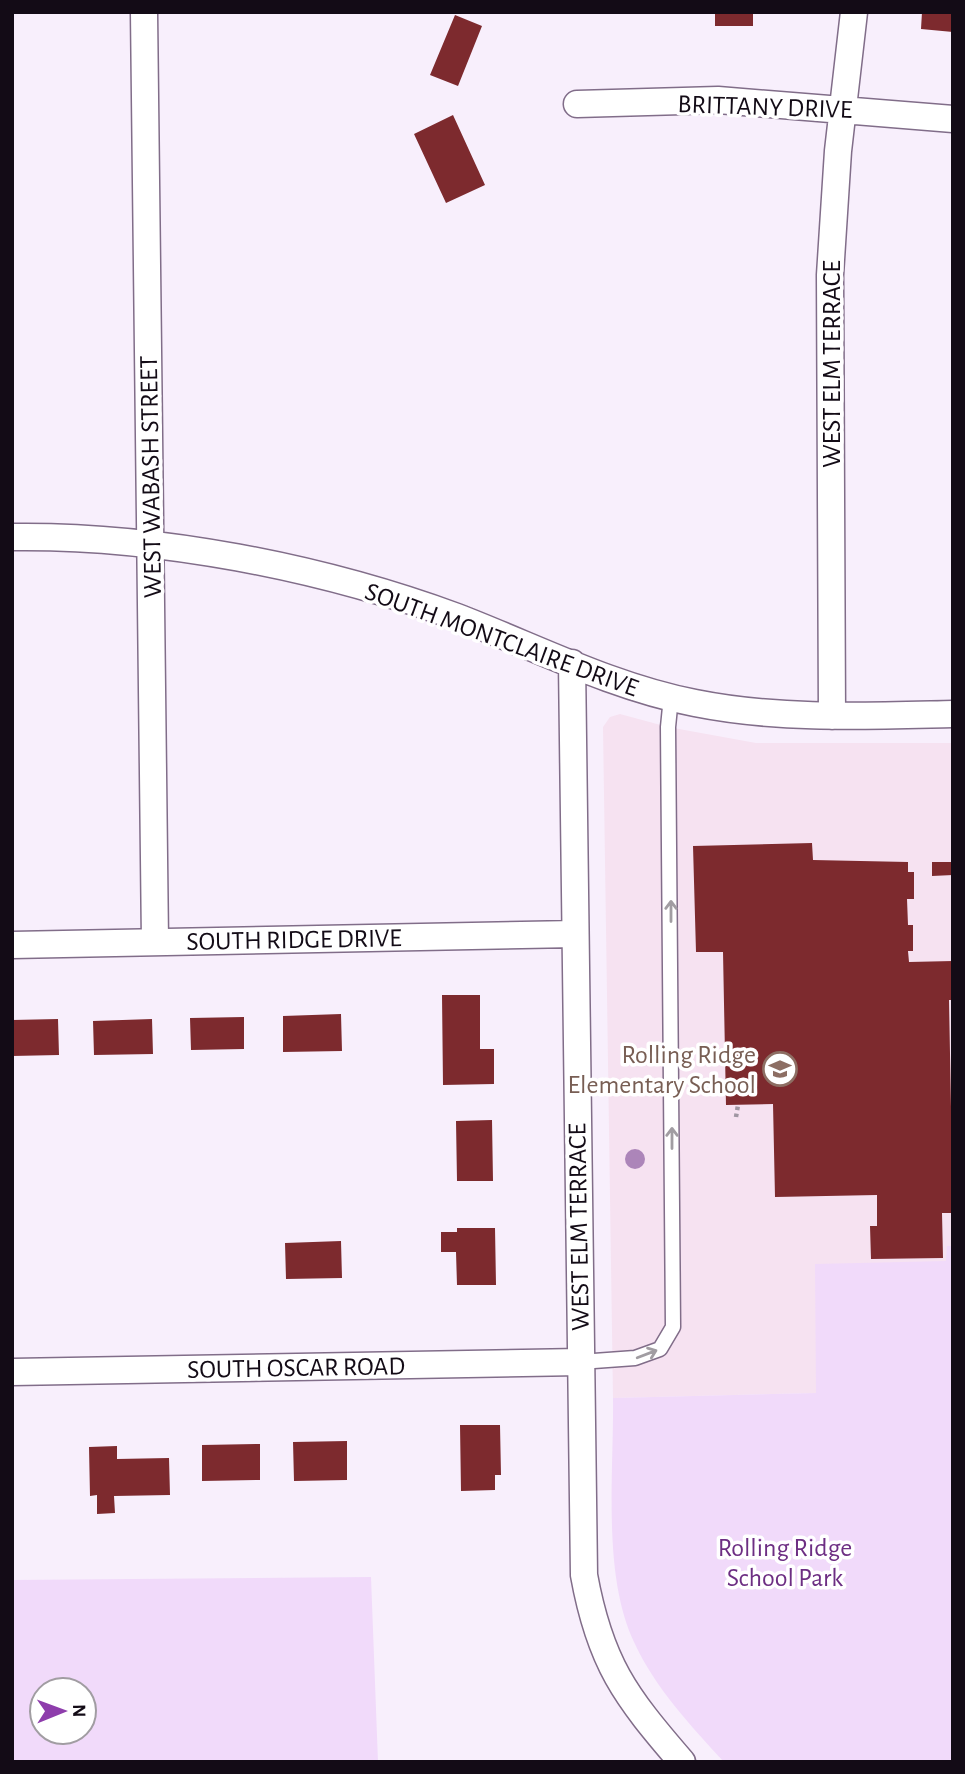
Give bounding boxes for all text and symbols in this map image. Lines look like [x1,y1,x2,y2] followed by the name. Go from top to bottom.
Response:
[677,91,853,123] street label: BRITTANY DRIVE
[819,260,845,468] street label: WEST ELM TERRACE
[136,355,166,598] street label: WEST WABASH STREET
[362,578,642,701] street label: SOUTH MONTCLAIRE DRIVE
[664,900,678,923] one-way arrow
[186,925,402,955] street label: SOUTH RIDGE DRIVE
[567,1042,756,1098] place label: Rolling Ridge Elementary School
[761,1050,799,1088] school or university icon: Rolling Ridge Elementary School
[564,1123,594,1331] street label: WEST ELM TERRACE
[665,1127,679,1150] one-way arrow
[636,1346,658,1359] one-way arrow
[187,1353,405,1383] street label: SOUTH OSCAR ROAD
[718,1535,852,1591] park label: Rolling Ridge School Park
[28,1676,98,1746] north arrow
[69,1704,88,1718] text: N

